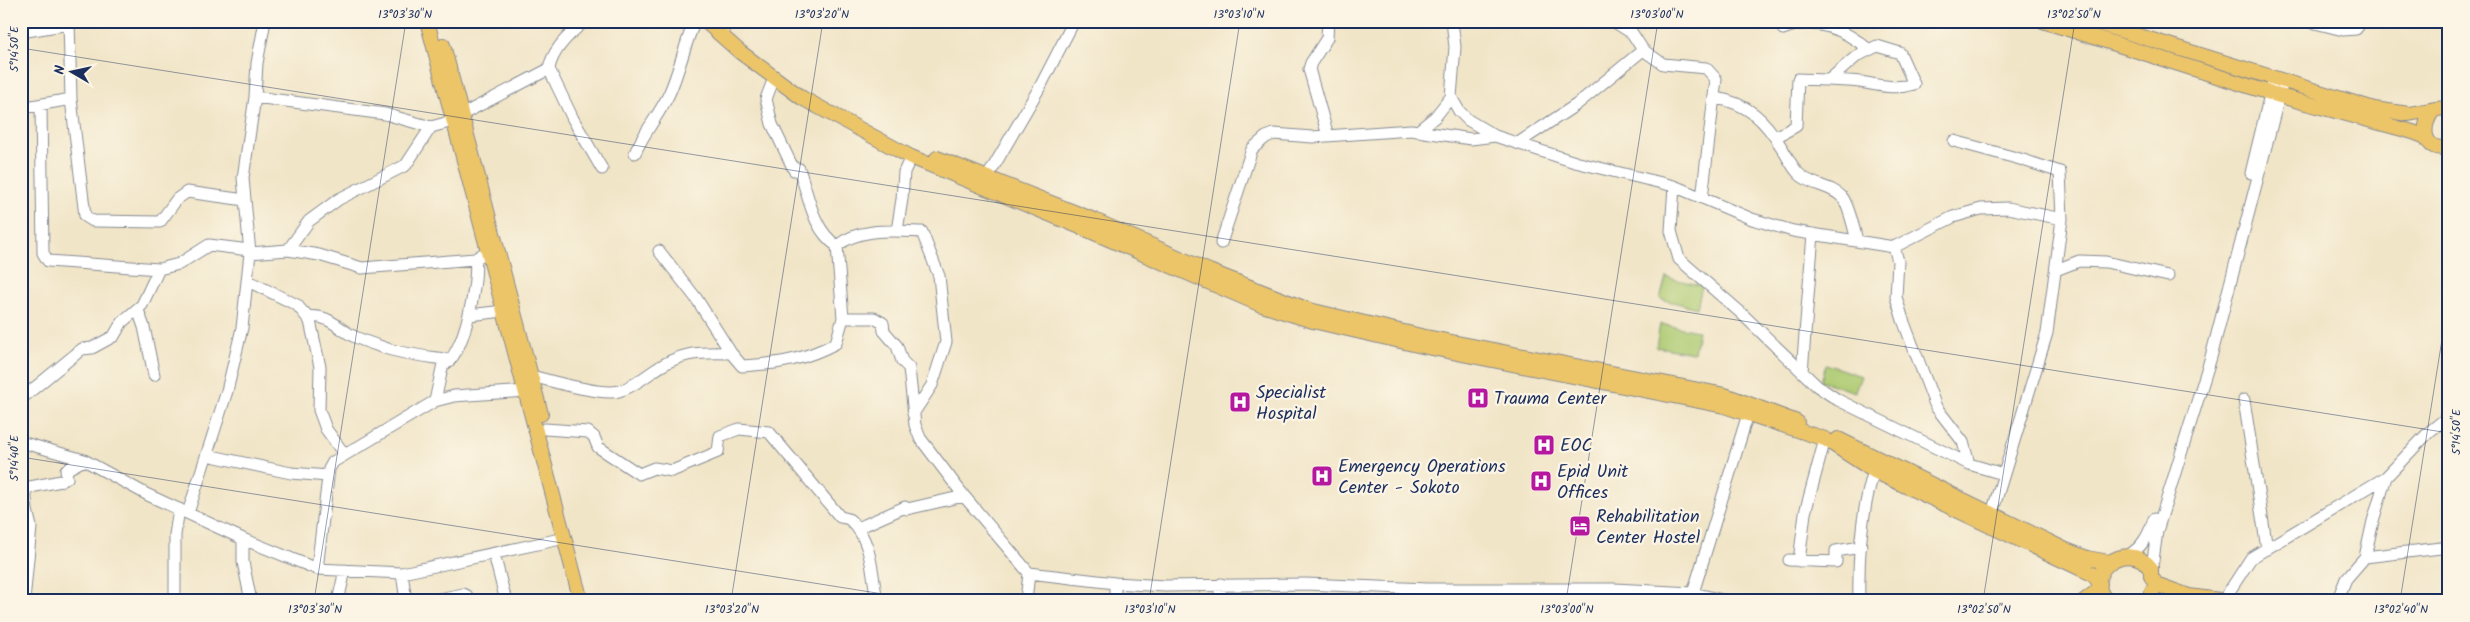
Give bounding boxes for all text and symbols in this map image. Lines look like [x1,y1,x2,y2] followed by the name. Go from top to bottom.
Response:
[378,5,432,24] text: 13°03'30"N
[795,5,849,24] text: 13°03'20"N
[1213,5,1265,24] text: 13°03'10"N
[1630,5,1684,24] text: 13°03'00"N
[2047,5,2101,24] text: 13°02'50"N
[5,25,24,72] text: 5°14'50"E
[48,48,98,98] north arrow
[49,64,72,76] text: N
[1256,379,1327,429] place label: Specialist Hospital
[1494,385,1607,414] place label: Trauma Center
[1466,386,1490,410] hospital icon: Trauma Center
[1228,390,1252,414] hospital icon: Specialist Hospital
[2447,408,2466,455] text: 5°14'50"E
[1560,432,1592,461] place label: EOC
[1532,433,1556,457] hospital icon: EOC
[5,434,24,481] text: 5°14'40"E
[1338,453,1506,503] place label: Emergency Operations Center - Sokoto
[1557,458,1629,508] place label: Epid Unit Offices
[1310,464,1334,488] hospital icon: Emergency Operations Center - Sokoto
[1529,469,1553,493] hospital icon: Epid Unit Offices
[1596,503,1701,553] place label: Rehabilitation Center Hostel
[1568,514,1592,538] hotel icon: Rehabilitation Center Hostel
[288,600,342,619] text: 13°03'30"N
[705,600,759,619] text: 13°03'20"N
[1124,600,1176,619] text: 13°03'10"N
[1540,600,1594,619] text: 13°03'00"N
[1957,600,2011,619] text: 13°02'50"N
[2374,600,2428,619] text: 13°02'40"N

